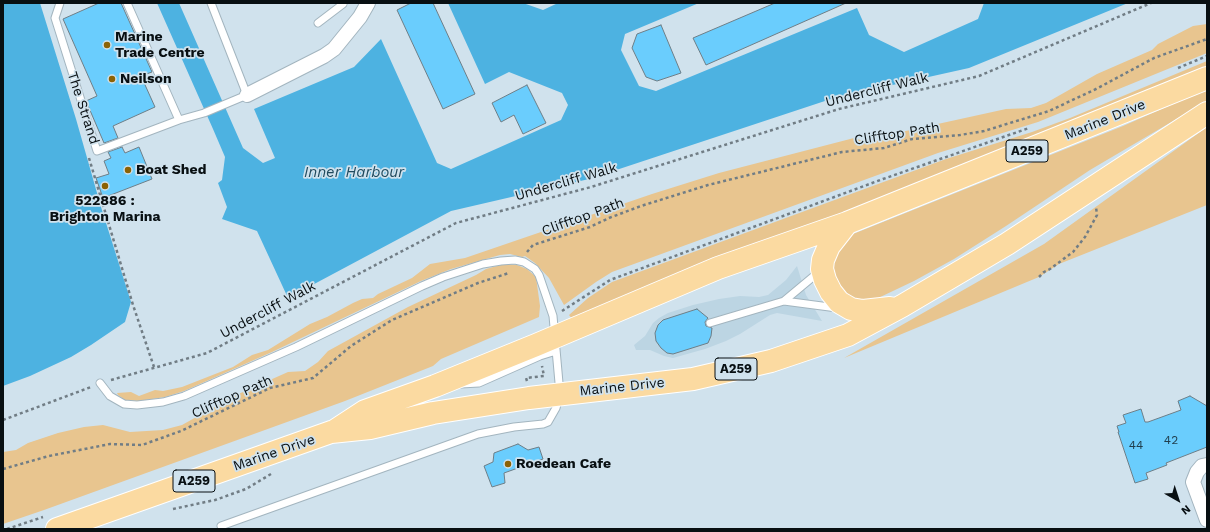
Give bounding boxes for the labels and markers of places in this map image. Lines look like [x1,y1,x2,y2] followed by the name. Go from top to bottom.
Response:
[115,29,205,62] place label: Marine Trade Centre
[102,40,112,50] marker: Marine Trade Centre
[120,71,172,87] place label: Neilson
[107,74,117,84] marker: Neilson
[136,162,206,178] place label: Boat Shed
[123,165,133,175] marker: Boat Shed
[100,181,110,191] marker: 522886 : Brighton Marina
[49,193,161,226] place label: 522886 : Brighton Marina
[516,456,611,472] place label: Roedean Cafe
[503,459,513,469] marker: Roedean Cafe

